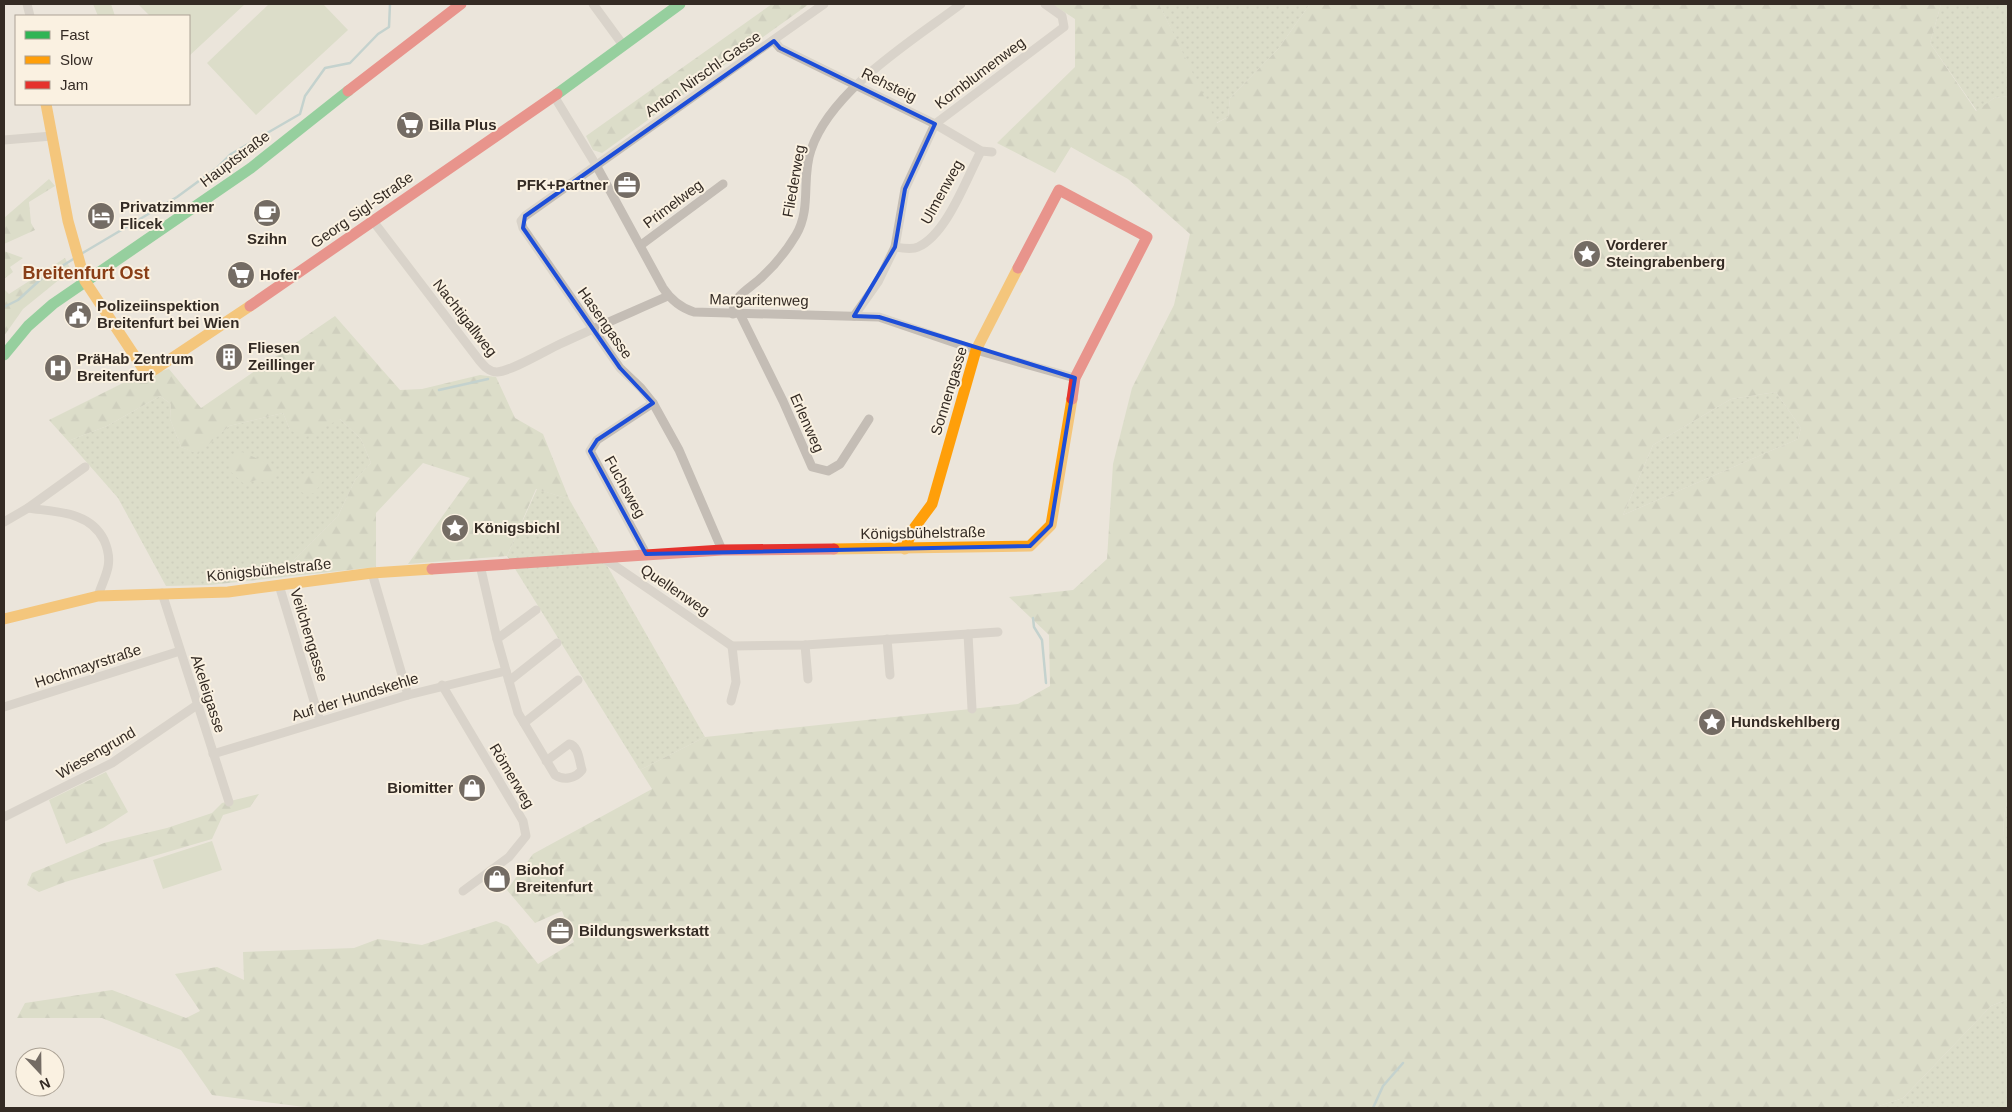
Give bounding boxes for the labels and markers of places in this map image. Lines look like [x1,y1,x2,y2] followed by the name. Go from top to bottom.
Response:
[395,110,425,140] supermarket icon: Billa Plus
[429,116,497,133] place label: Billa Plus
[612,170,642,200] office icon: PFK+Partner
[517,176,608,193] place label: PFK+Partner
[120,198,214,232] place label: Privatzimmer Flicek
[252,198,282,228] cafe icon: Szihn
[86,201,116,231] hotel icon: Privatzimmer Flicek
[247,230,287,247] place label: Szihn
[1606,236,1725,270] place label: Vorderer Steingrabenberg
[1572,239,1602,269] place icon: Vorderer Steingrabenberg
[226,260,256,290] supermarket icon: Hofer
[260,266,299,283] place label: Hofer
[97,297,239,331] place label: Polizeiinspektion Breitenfurt bei Wien
[63,300,93,330] public building icon: Polizeiinspektion Breitenfurt bei Wien
[248,339,315,373] place label: Fliesen Zeillinger
[214,342,244,372] building icon: Fliesen Zeillinger
[77,350,194,384] place label: PräHab Zentrum Breitenfurt
[43,353,73,383] hospital icon: PräHab Zentrum Breitenfurt
[440,513,470,543] place icon: Königsbichl
[474,519,560,536] place label: Königsbichl
[1697,707,1727,737] place icon: Hundskehlberg
[1731,713,1840,730] place label: Hundskehlberg
[457,773,487,803] shop icon: Biomitter
[387,779,453,796] place label: Biomitter
[516,861,593,895] place label: Biohof Breitenfurt
[482,864,512,894] shop icon: Biohof Breitenfurt
[545,916,575,946] office icon: Bildungswerkstatt
[579,922,709,939] place label: Bildungswerkstatt

